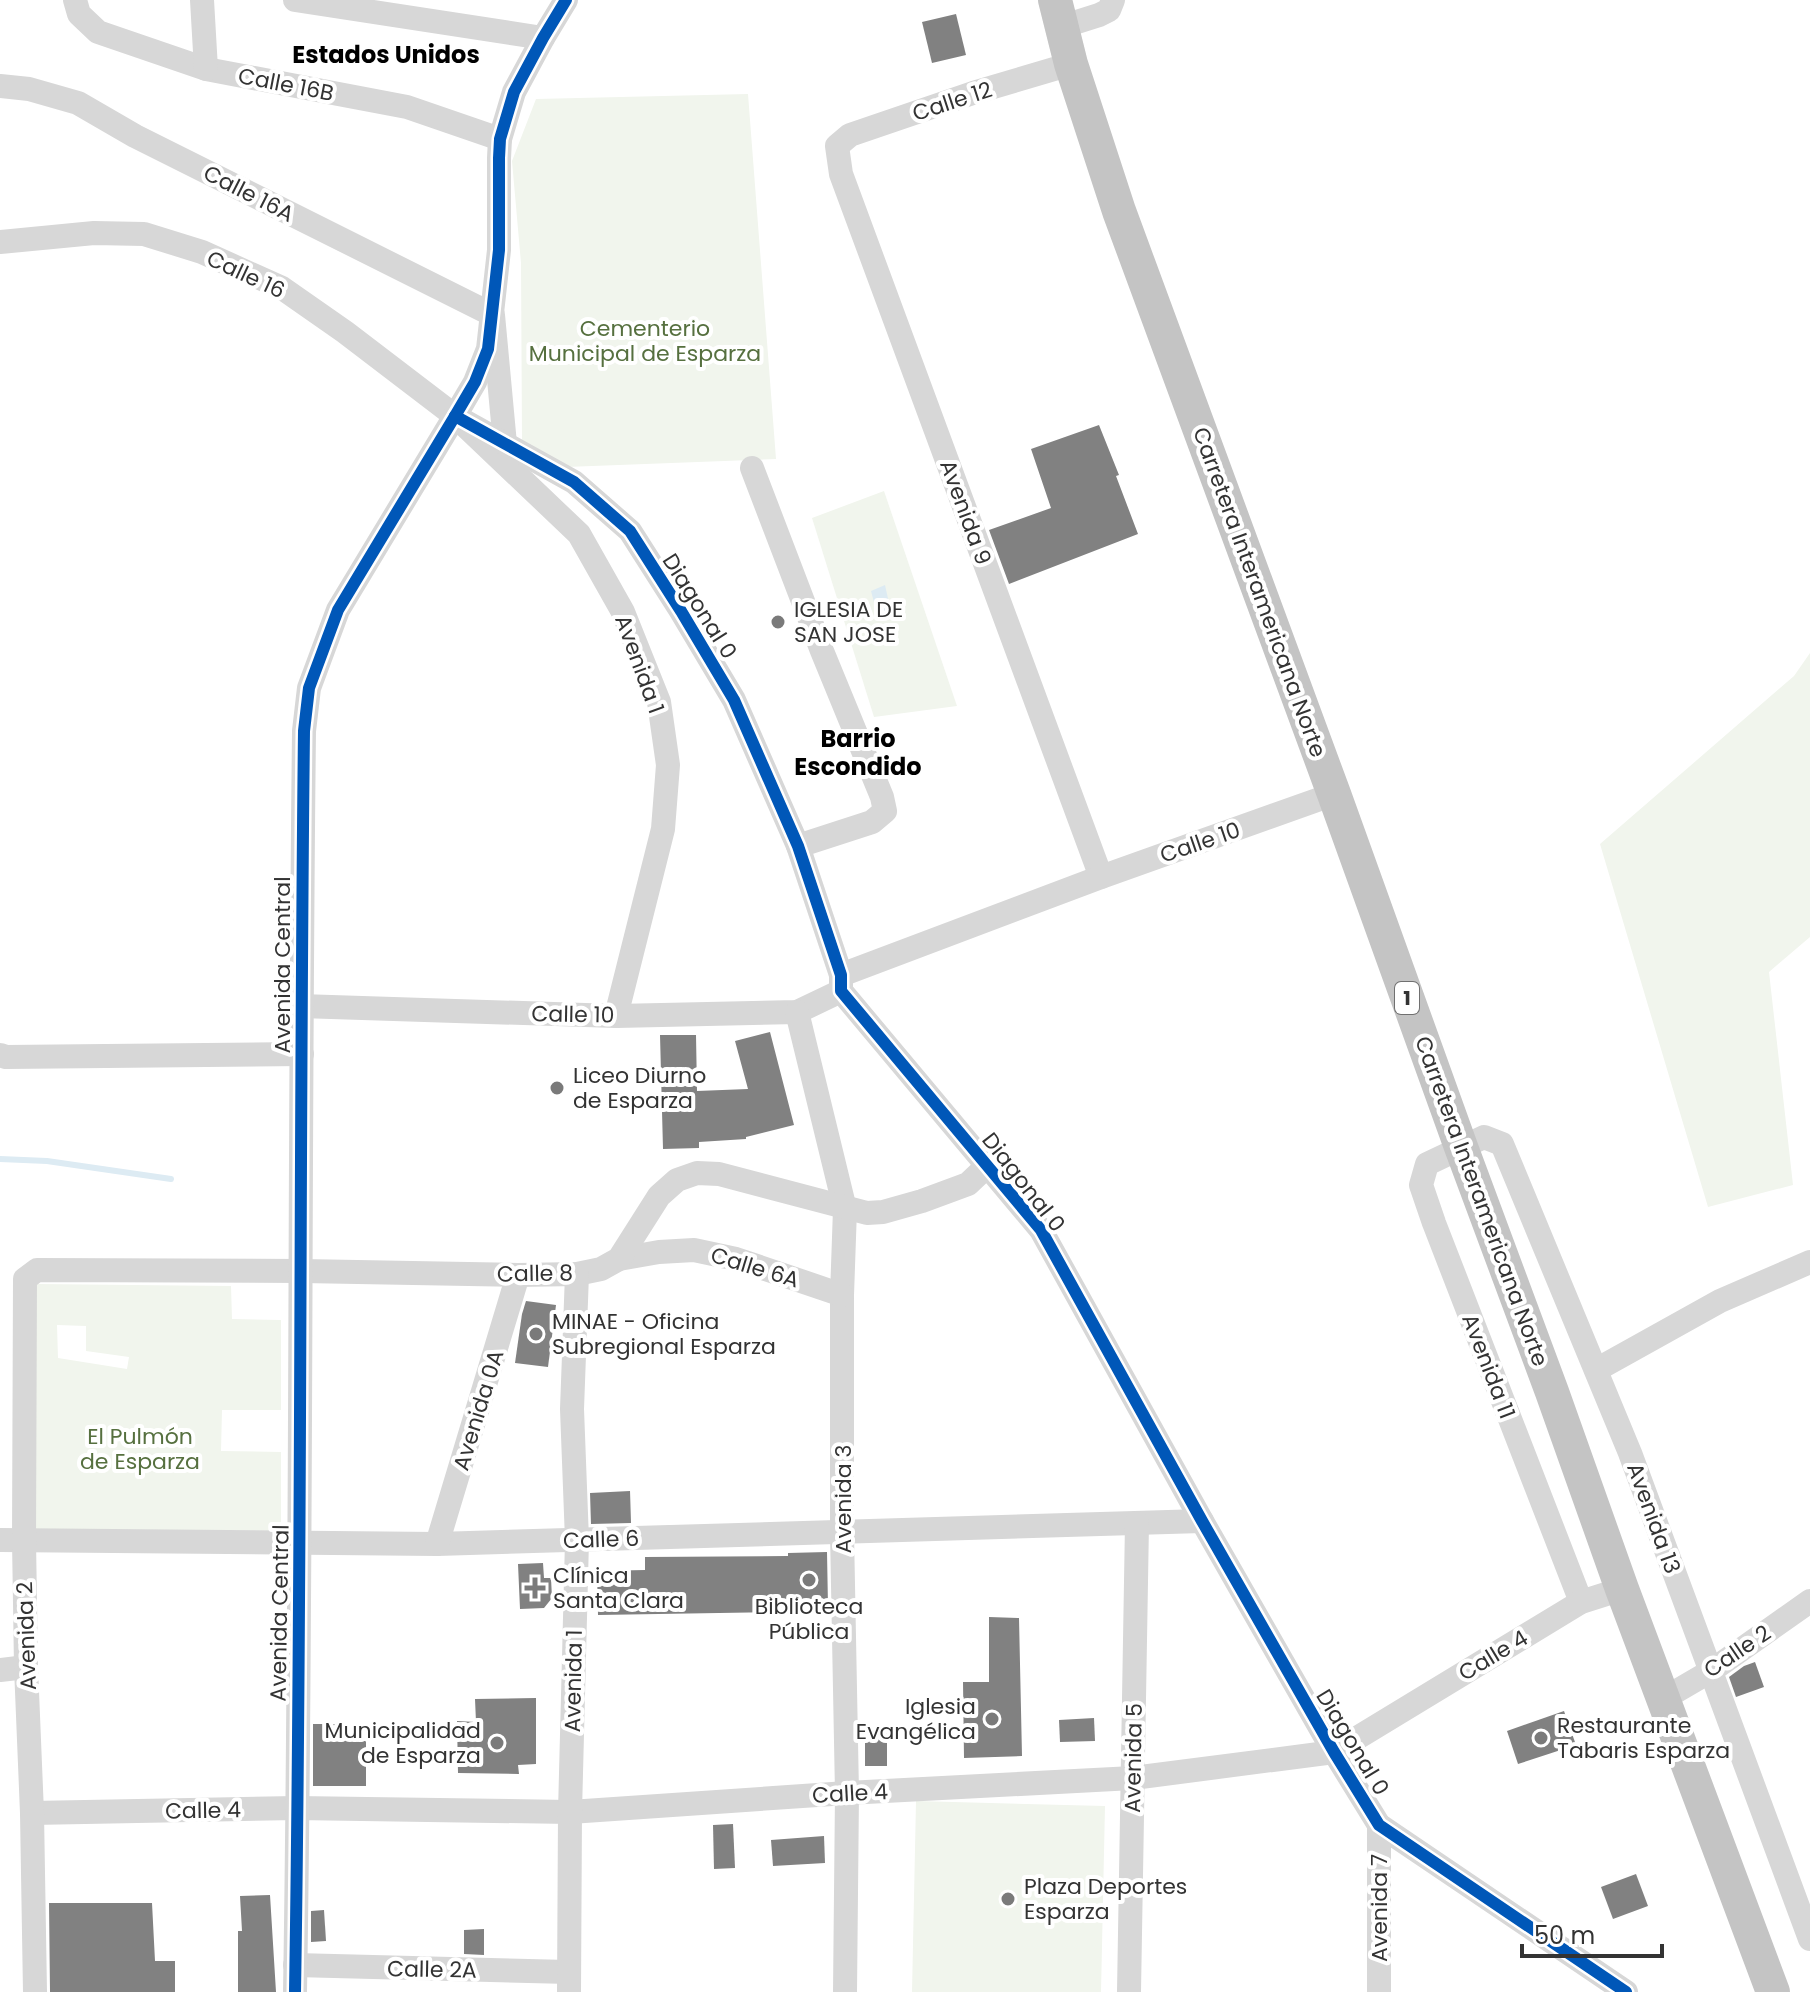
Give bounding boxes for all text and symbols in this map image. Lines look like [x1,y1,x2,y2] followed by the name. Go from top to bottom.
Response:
[292,38,480,71] district label: Estados Unidos
[235,60,336,109] street label: Calle 16B
[908,74,996,129] street label: Calle 12
[198,157,300,230] street label: Calle 16A
[202,243,290,306] street label: Calle 16
[529,313,761,369] park label: Cementerio Municipal de Esparza
[1185,423,1334,762] street label: Carretera Interamericana Norte
[932,455,999,569] street label: Avenida 9
[655,548,744,665] street label: Diagonal 0
[794,594,903,650] place label: IGLESIA DE SAN JOSE
[607,610,672,718] street label: Avenida 1
[769,613,787,631] marker: IGLESIA DE SAN JOSE
[794,722,922,783] district label: Barrio Escondido
[1156,814,1244,871] street label: Calle 10
[267,876,298,1054] street label: Avenida Central
[1395,982,1419,1014] road number: 1
[531,998,615,1031] street label: Calle 10
[1407,1032,1556,1371] street label: Carretera Interamericana Norte
[573,1060,706,1116] place label: Liceo Diurno de Esparza
[548,1079,566,1097] marker: Liceo Diurno de Esparza
[975,1126,1072,1239] street label: Diagonal 0
[707,1239,803,1296] street label: Calle 6A
[497,1257,573,1290] street label: Calle 8
[552,1306,776,1362] place label: MINAE - Oficina Subregional Esparza
[1454,1309,1523,1423] street label: Avenida 11
[527,1325,545,1343] marker: MINAE - Oficina Subregional Esparza
[445,1346,512,1474] street label: Avenida 0A
[80,1421,200,1477] park label: El Pulmón de Esparza
[828,1445,859,1553] street label: Avenida 3
[1619,1458,1688,1578] street label: Avenida 13
[562,1523,640,1556] street label: Calle 6
[262,1524,297,1702] street label: Avenida Central
[553,1560,684,1616] place label: Clínica Santa Clara
[800,1571,818,1589] marker: Biblioteca Pública
[524,1577,546,1599] marker: Clínica Santa Clara
[9,1581,44,1691] street label: Avenida 2
[755,1591,863,1647] place label: Biblioteca Pública
[1698,1618,1777,1685] street label: Calle 2
[1453,1622,1534,1688] street label: Calle 4
[557,1629,590,1733] street label: Avenida 1
[1309,1683,1396,1801] street label: Diagonal 0
[856,1691,976,1747] place label: Iglesia Evangélica
[1117,1703,1150,1813] street label: Avenida 5
[983,1710,1001,1728] marker: Iglesia Evangélica
[1557,1710,1730,1766] place label: Restaurante Tabaris Esparza
[325,1715,481,1771] place label: Municipalidad de Esparza
[1532,1729,1550,1747] marker: Restaurante Tabaris Esparza
[488,1734,506,1752] marker: Municipalidad de Esparza
[811,1776,889,1811] street label: Calle 4
[165,1794,241,1827] street label: Calle 4
[1364,1854,1395,1962] street label: Avenida 7
[1024,1871,1187,1927] place label: Plaza Deportes Esparza
[999,1890,1017,1908] marker: Plaza Deportes Esparza
[1522,1908,1662,1958] scale bar
[1534,1919,1595,1952] text: 50 m
[387,1953,477,1986] street label: Calle 2A

